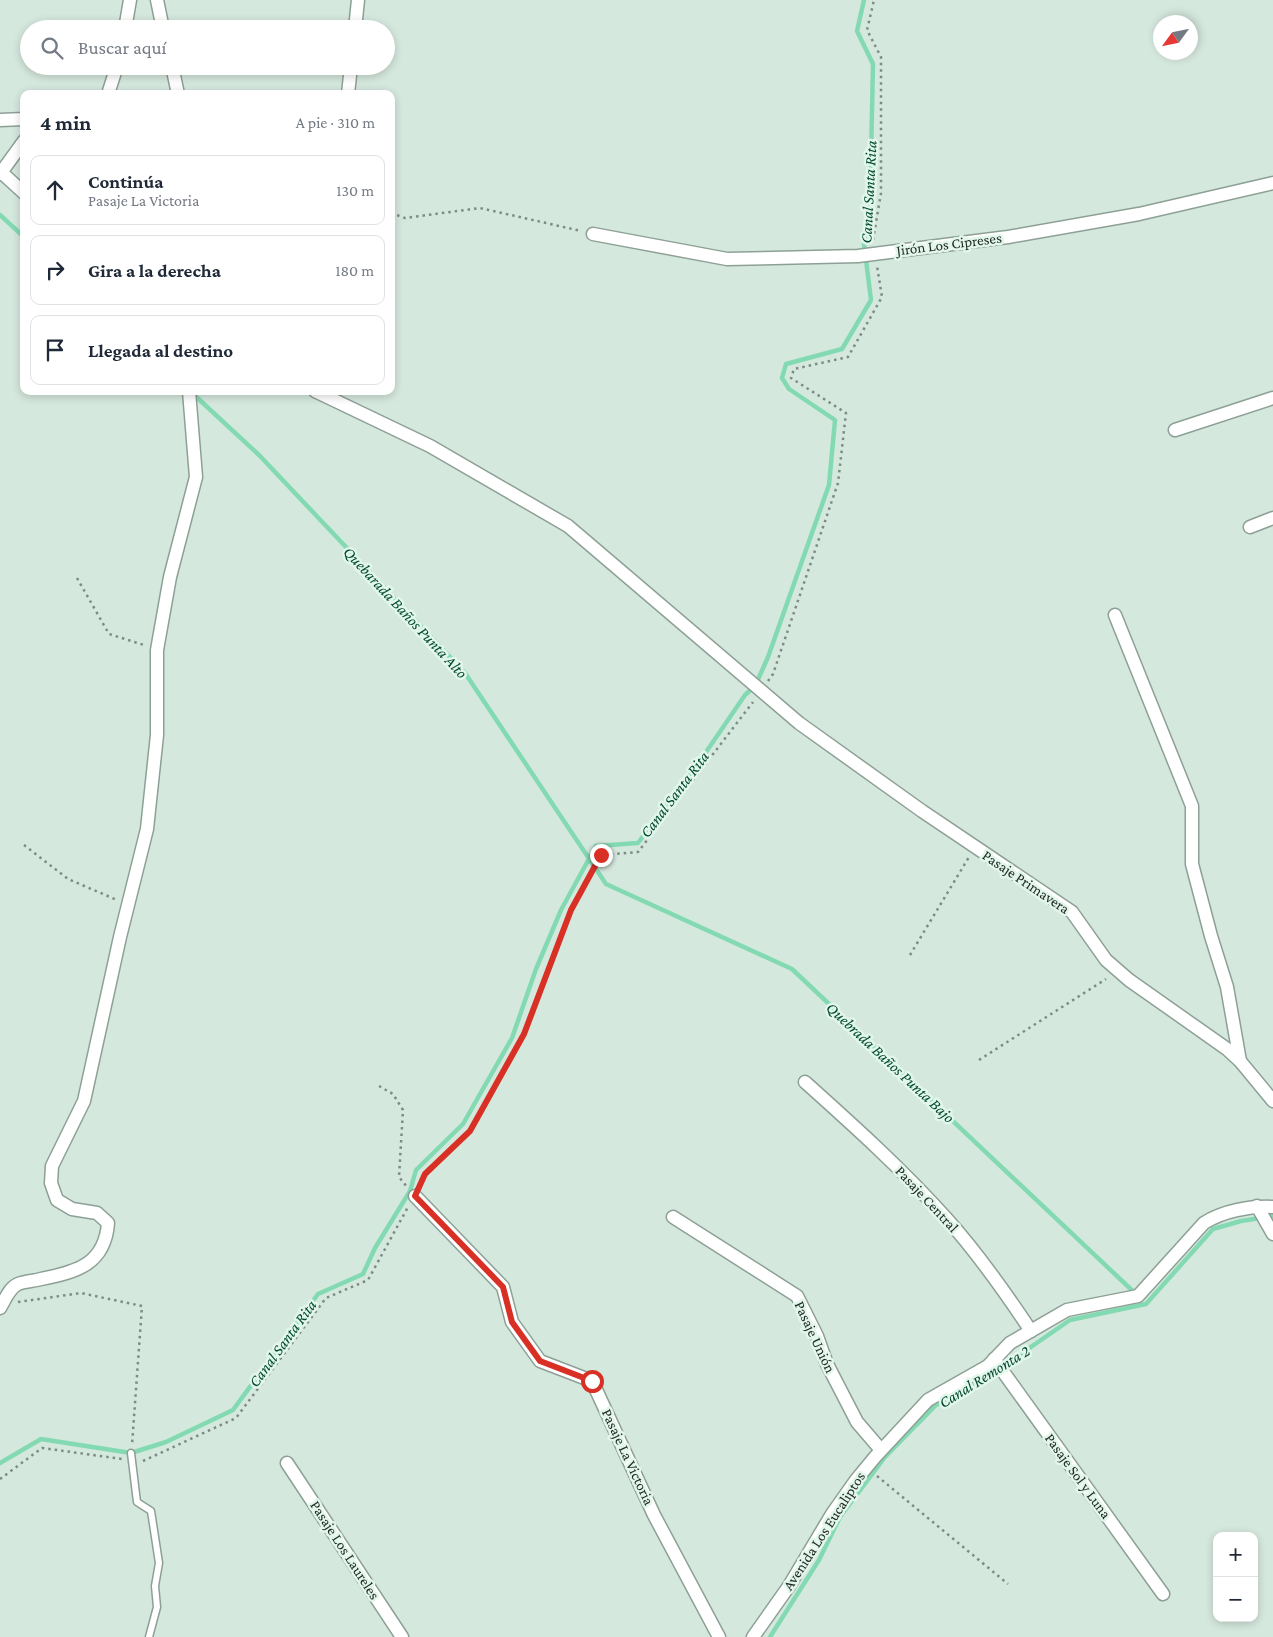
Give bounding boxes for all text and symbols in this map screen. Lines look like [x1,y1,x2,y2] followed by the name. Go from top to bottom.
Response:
[1153,15,1198,60] north arrow
[20,20,395,75] search box
[38,34,66,62] icon: search
[78,37,167,58] text: Buscar aquí
[40,111,91,135] text: 4 min
[296,114,375,131] text: A pie · 310 m
[857,140,880,244] water label: Canal Santa Rita
[88,171,164,192] text: Continúa
[41,176,69,204] icon: ahead
[336,182,374,199] text: 130 m
[88,192,199,209] text: Pasaje La Victoria
[893,230,1003,260] street label: Jirón Los Cipreses
[41,256,69,284] icon: right
[88,260,221,281] text: Gira a la derecha
[335,262,374,279] text: 180 m
[41,336,69,364] icon: arrive
[88,340,233,361] text: Llegada al destino
[340,543,471,682] water label: Quebarada Baños Punta Alto
[637,748,712,841] water label: Canal Santa Rita
[590,844,613,867] route end
[979,847,1072,918] street label: Pasaje Primavera
[823,999,958,1127] water label: Quebrada Baños Punta Bajo
[892,1163,962,1236] street label: Pasaje Central
[245,1296,320,1390] water label: Canal Santa Rita
[790,1299,839,1376] street label: Pasaje Unión
[936,1342,1033,1411] water label: Canal Remonta 2
[581,1370,604,1393] route start
[598,1406,657,1508] street label: Pasaje La Victoria
[1041,1430,1114,1522] street label: Pasaje Sol y Luna
[780,1469,869,1594] street label: Avenida Los Eucaliptos
[306,1498,383,1603] street label: Pasaje Los Laureles
[1213,1532,1258,1622] map controls
[1213,1532,1258,1577] button: +
[1213,1577,1258,1622] button: −

